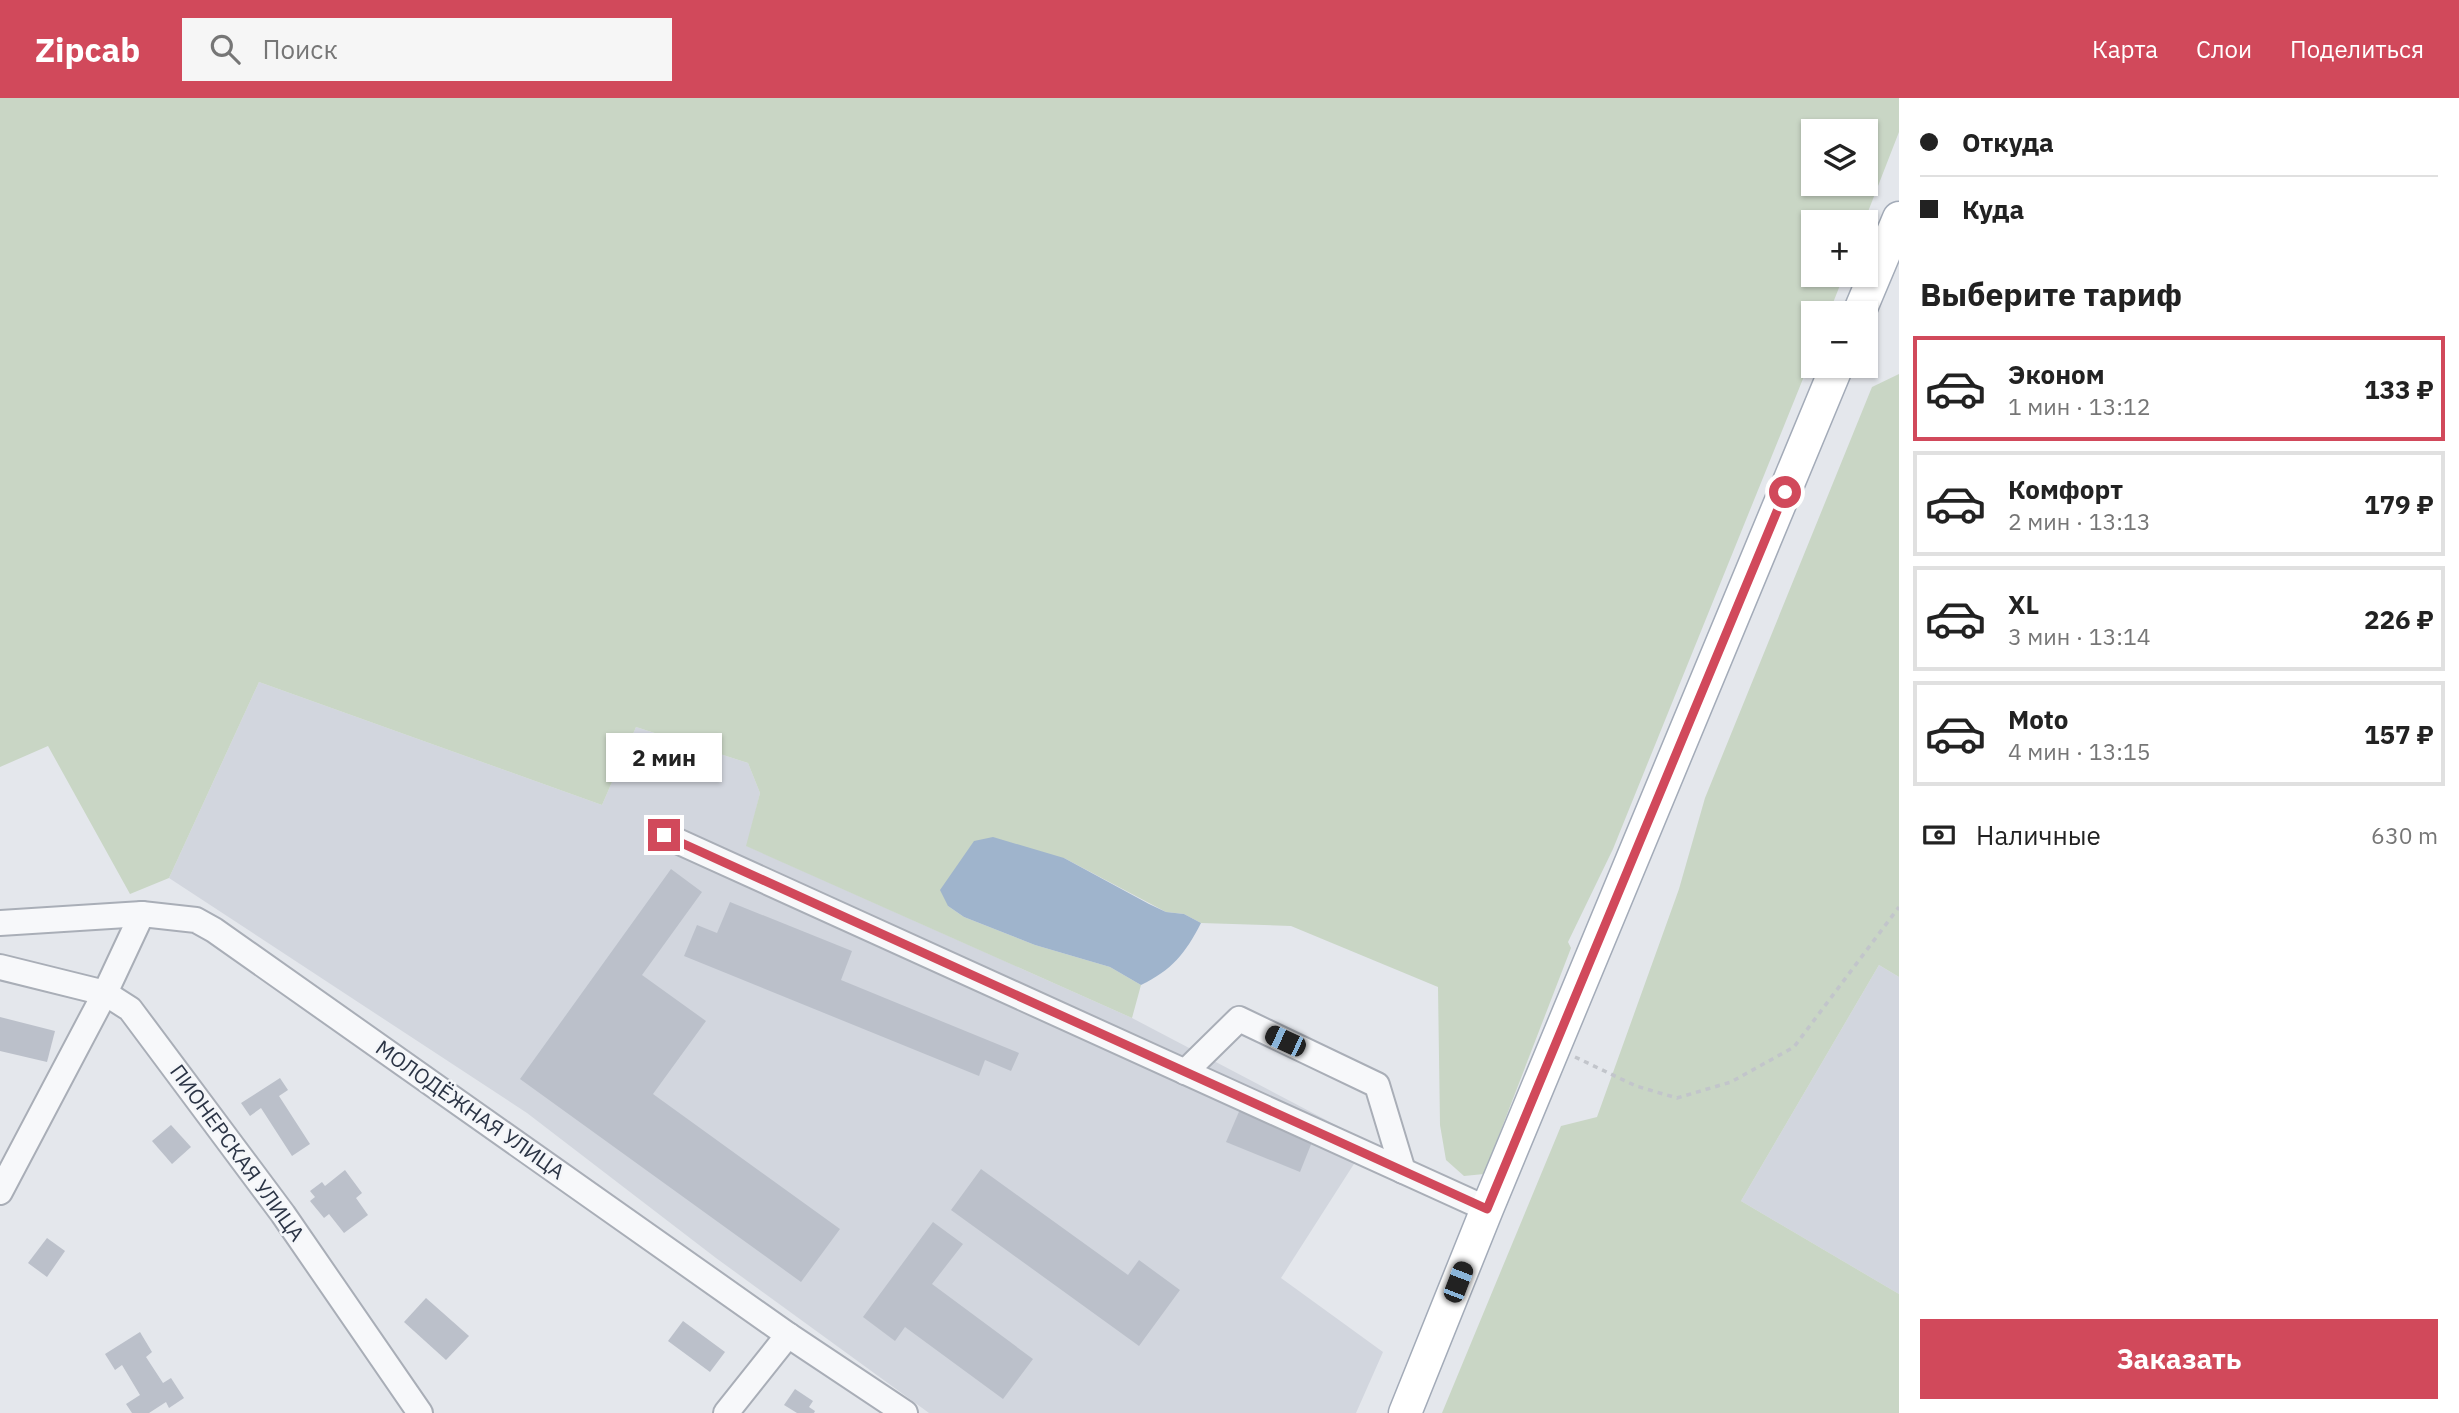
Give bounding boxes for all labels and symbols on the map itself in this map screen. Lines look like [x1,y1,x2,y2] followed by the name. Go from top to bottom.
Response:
[1769,476,1801,508] route start
[606,734,722,782] callout: 2 мин
[648,819,680,851] route end
[1262,1023,1309,1059] car
[371,1033,571,1185] street label: МОЛОДЁЖНАЯ УЛИЦА
[164,1058,312,1247] street label: ПИОНЕРСКАЯ УЛИЦА
[1441,1259,1476,1305] car

